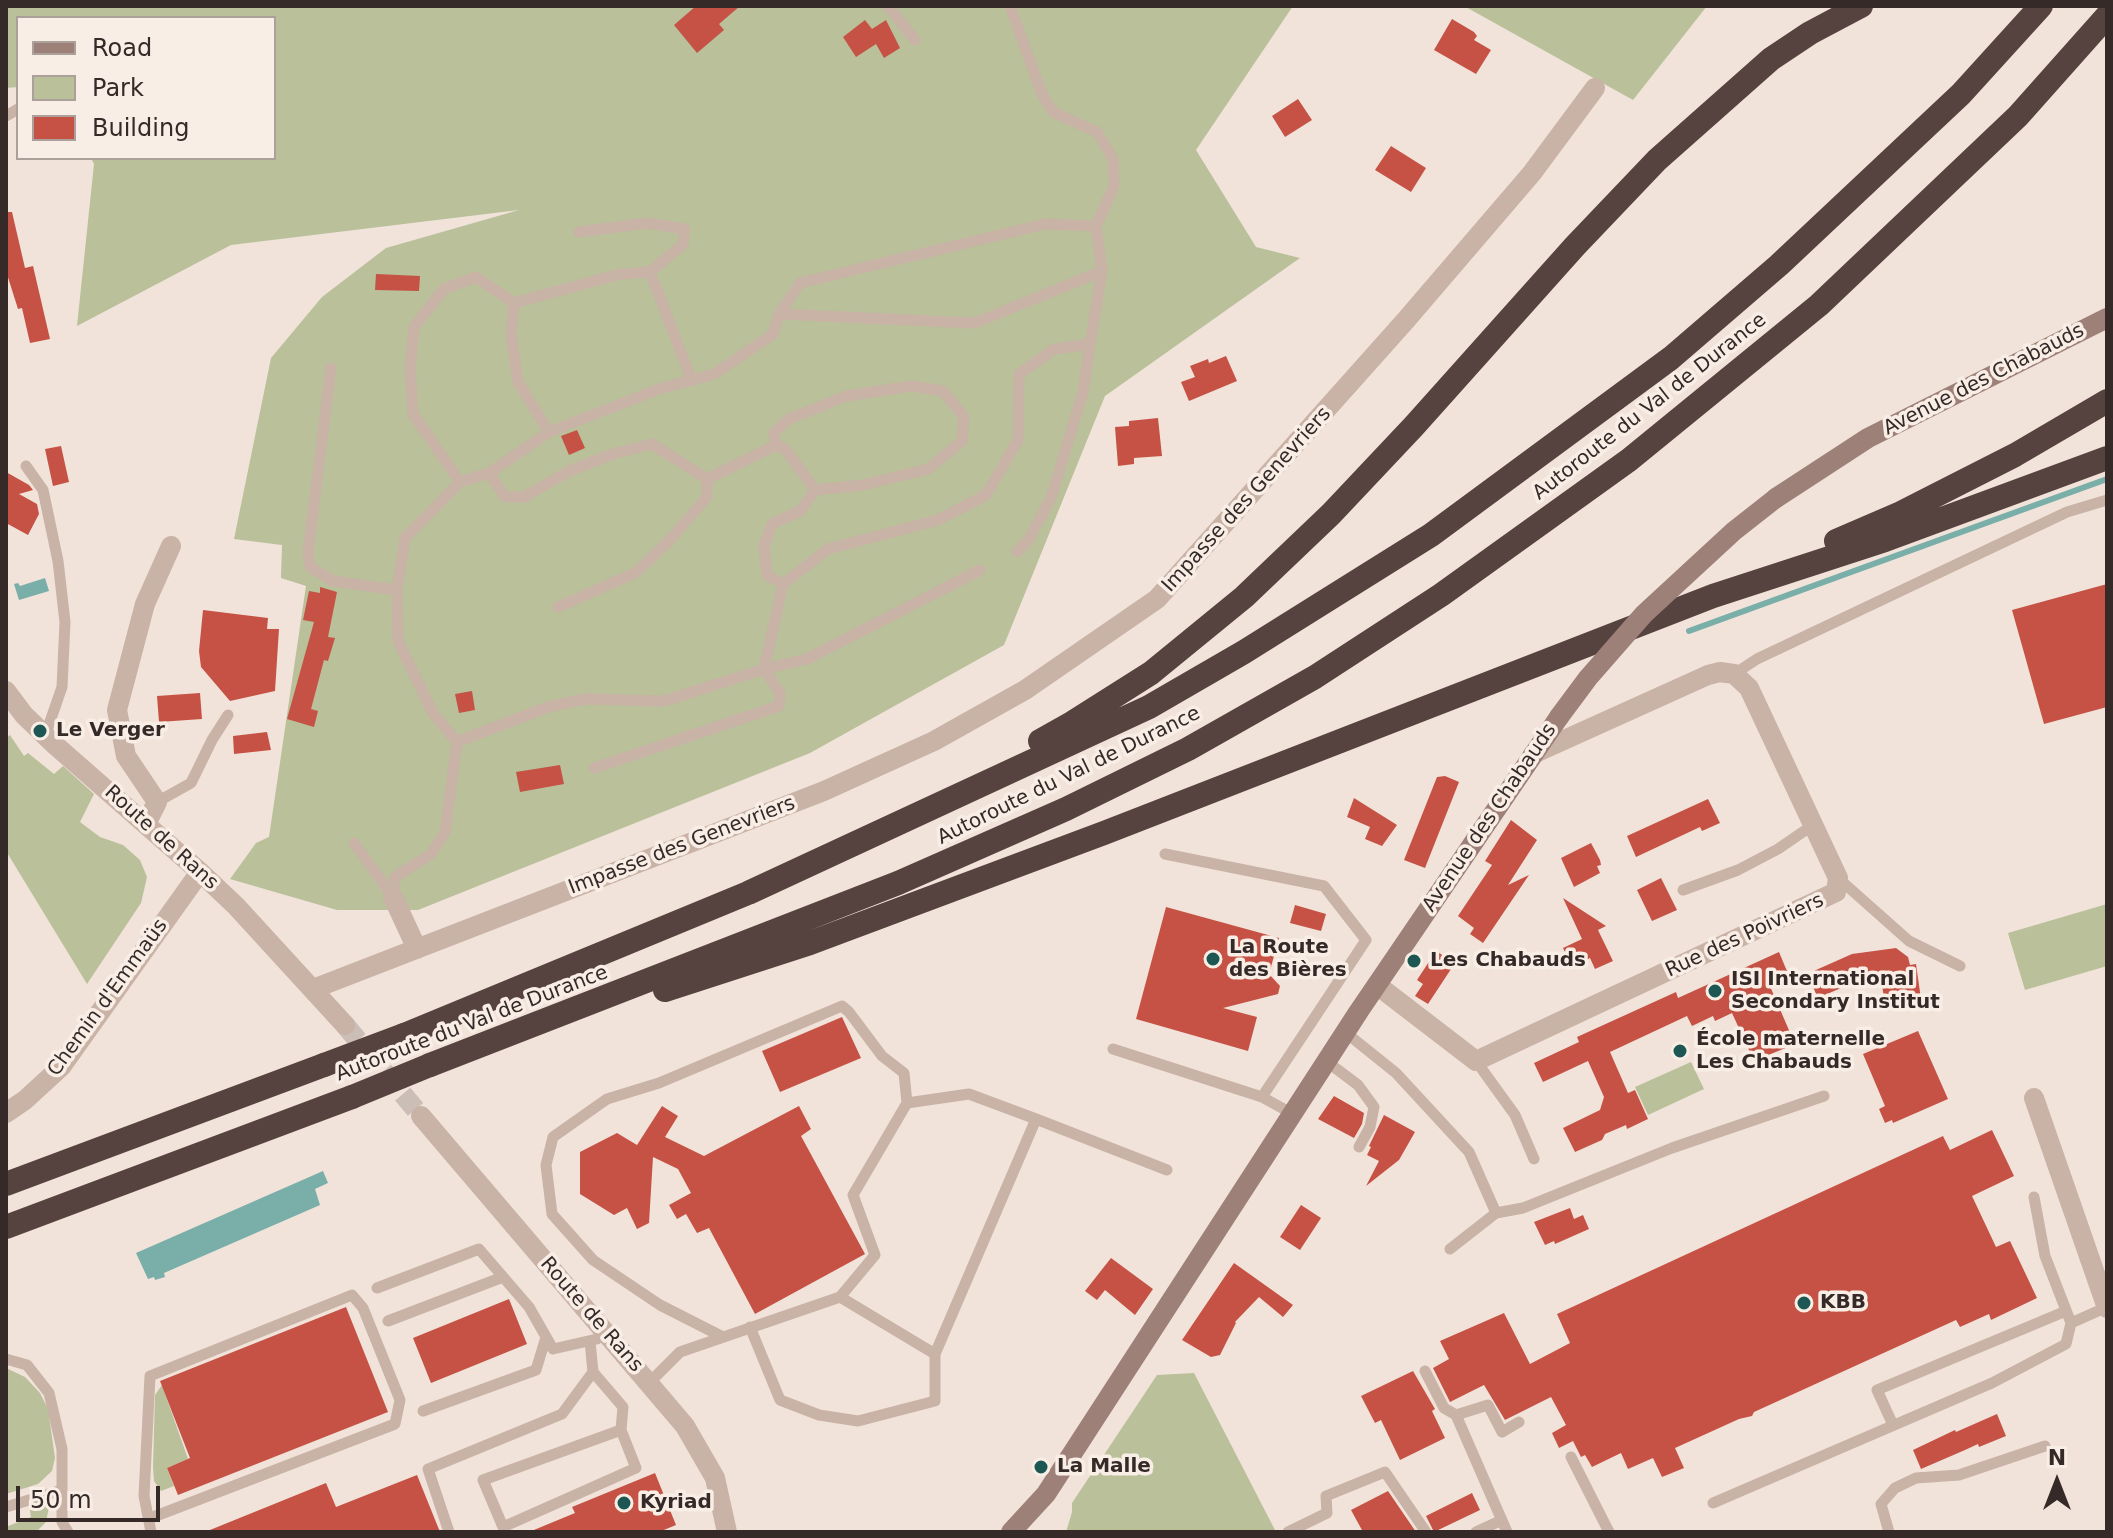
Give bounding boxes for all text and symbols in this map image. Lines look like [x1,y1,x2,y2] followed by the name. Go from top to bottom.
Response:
[16,16,276,160] legend
[92,34,152,62] text: Road
[92,74,144,102] text: Park
[92,114,189,142] text: Building
[1529,308,1771,506] street label: Autoroute du Val de Durance
[1880,319,2088,441] street label: Avenue des Chabauds
[1157,402,1337,598] street label: Impasse des Genevriers
[934,702,1204,850] street label: Autoroute du Val de Durance
[56,719,165,743] place label: Le Verger
[1418,719,1562,917] street label: Avenue des Chabauds
[31,722,49,740] marker: Le Verger
[99,781,223,895] street label: Route de Rans
[565,792,799,900] street label: Impasse des Genevriers
[1662,889,1828,983] street label: Rue des Poivriers
[43,915,173,1081] street label: Chemin d'Emmaüs
[1229,936,1347,983] place label: La Route des Bières
[1430,949,1586,973] place label: Les Chabauds
[1204,950,1222,968] marker: La Route des Bières
[1405,952,1423,970] marker: Les Chabauds
[333,961,611,1087] street label: Autoroute du Val de Durance
[1731,968,1940,1015] place label: ISI International Secondary Institut
[1706,982,1724,1000] marker: ISI International Secondary Institut
[1696,1028,1885,1075] place label: École maternelle Les Chabauds
[1671,1042,1689,1060] marker: École maternelle Les Chabauds
[535,1253,647,1377] street label: Route de Rans
[1820,1291,1866,1315] place label: KBB
[1795,1294,1813,1312] marker: KBB
[2017,1442,2097,1522] north arrow
[2048,1445,2066,1470] text: N
[1057,1455,1151,1479] place label: La Malle
[1032,1458,1050,1476] marker: La Malle
[20,1470,164,1520] scale bar
[30,1486,92,1514] text: 50 m
[640,1491,712,1515] place label: Kyriad
[615,1494,633,1512] marker: Kyriad

